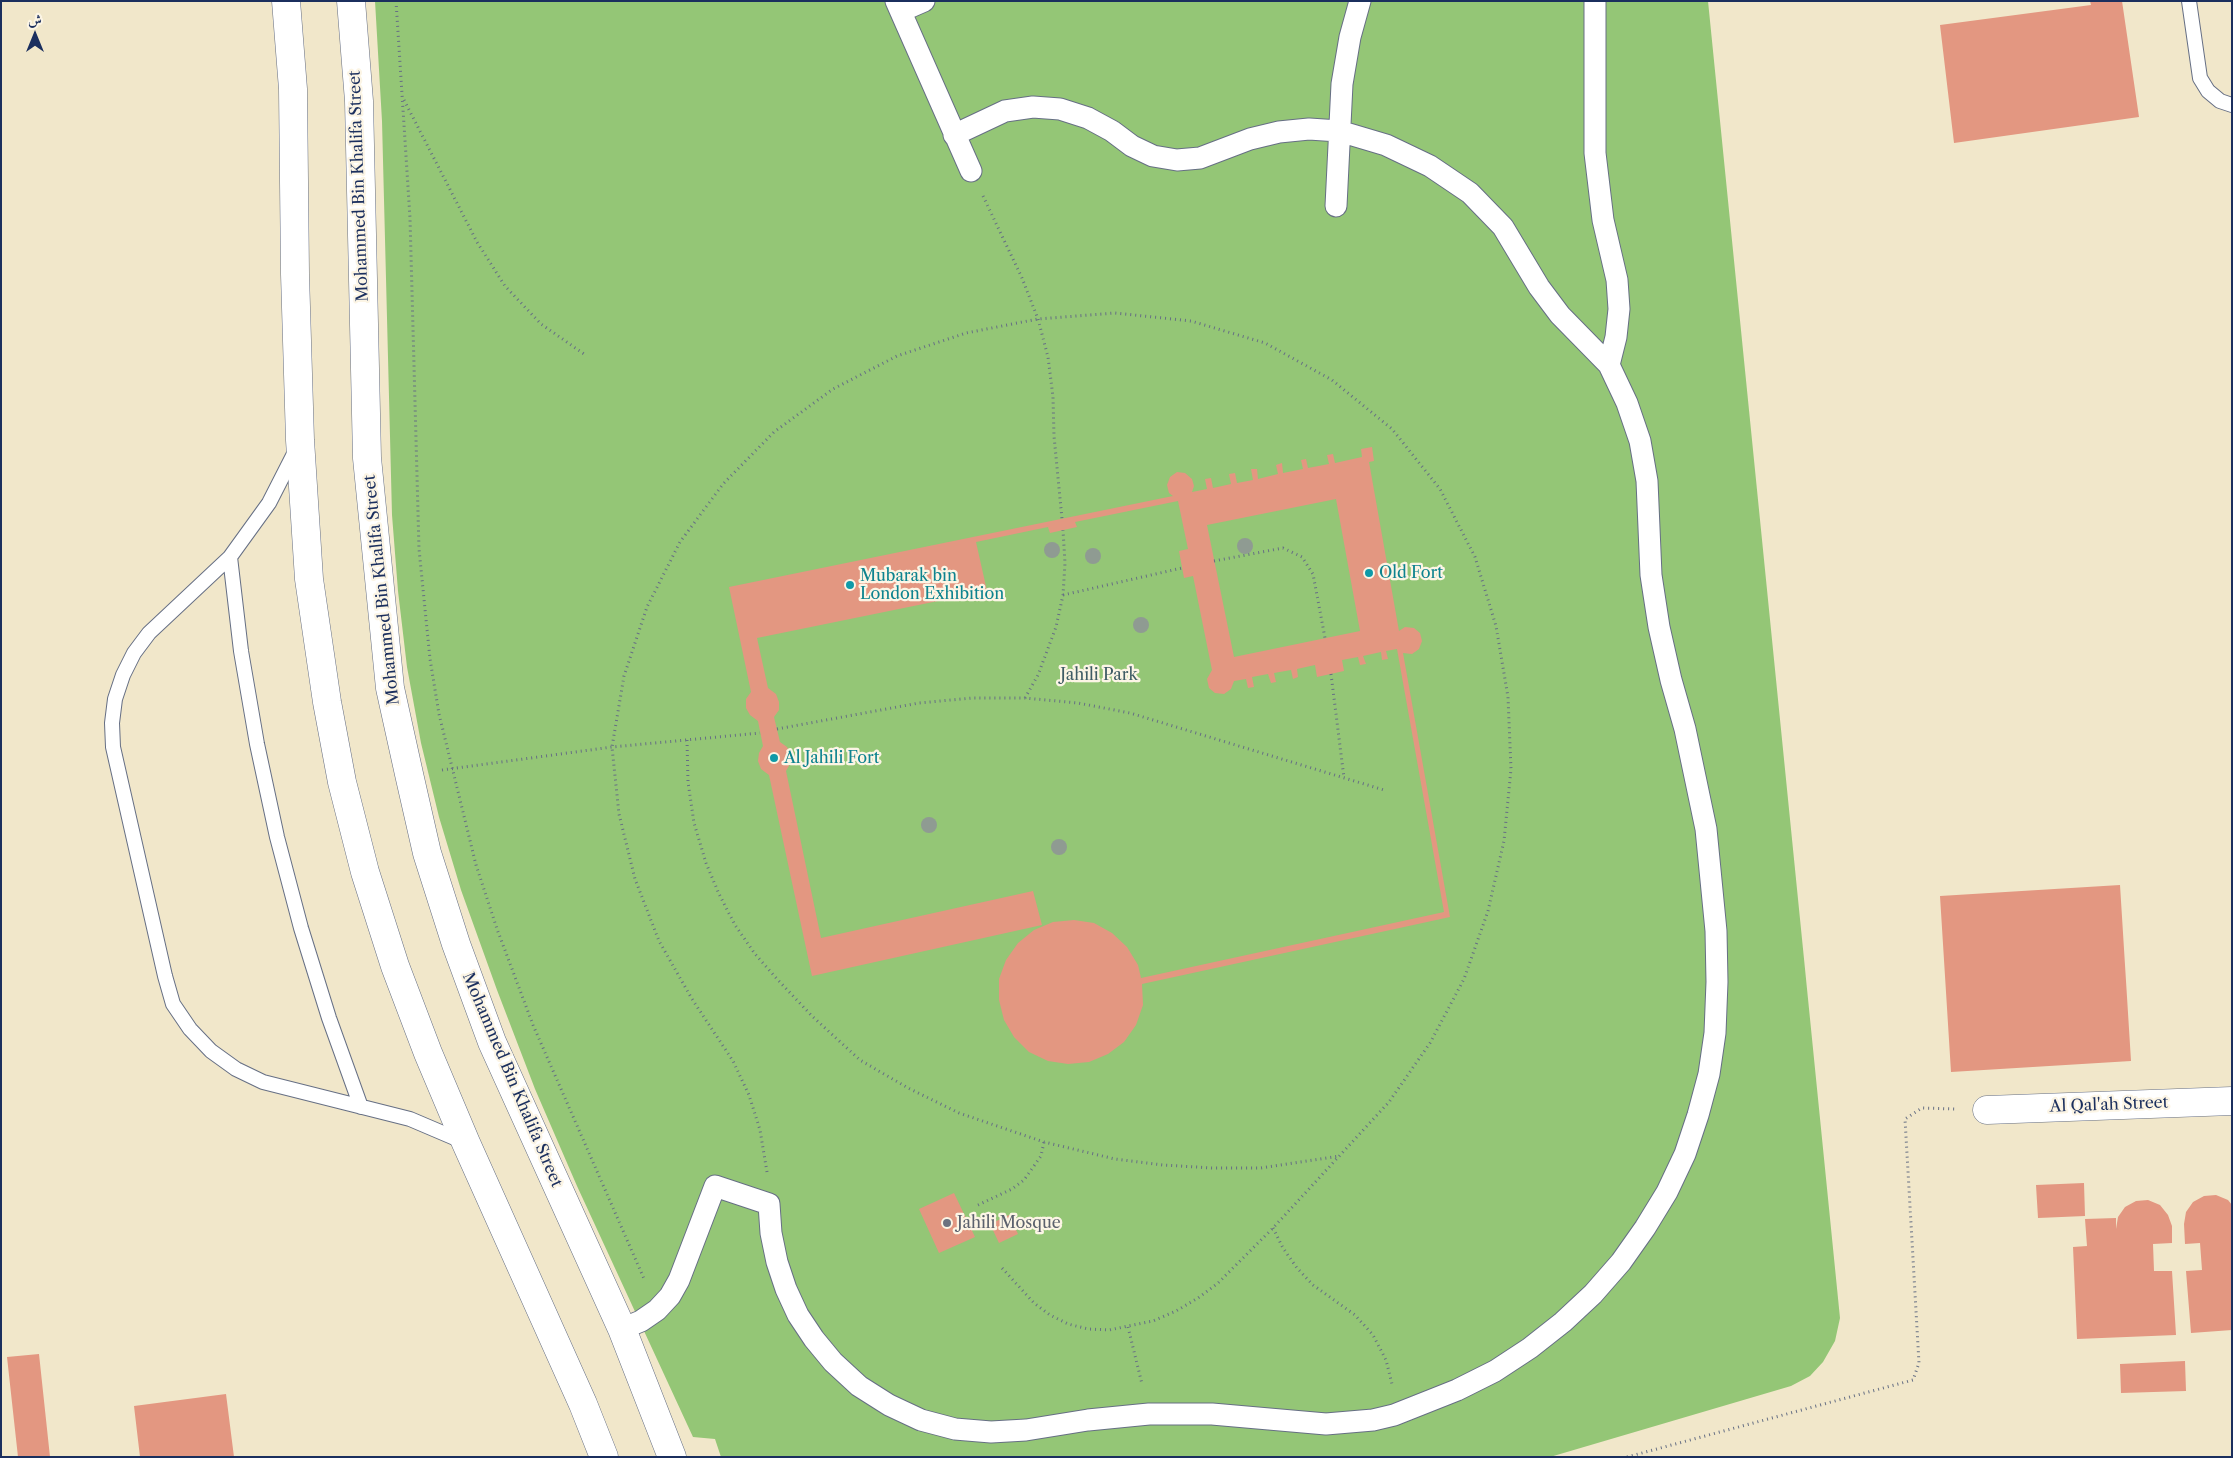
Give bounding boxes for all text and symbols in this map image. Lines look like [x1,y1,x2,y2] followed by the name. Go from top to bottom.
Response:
[10,10,60,60] north arrow
[28,11,42,29] text: ش
[345,70,373,302] street label: Mohammed Bin Khalifa Street
[360,474,404,706] street label: Mohammed Bin Khalifa Street
[1379,563,1443,583] place label: Old Fort
[860,566,1004,604] place label: Mubarak bin London Exhibition
[1363,567,1375,579] marker: Old Fort
[844,579,856,591] marker: Mubarak bin London Exhibition
[1060,665,1138,685] park label: Jahili Park
[784,748,879,768] place label: Al Jahili Fort
[768,752,780,764] marker: Al Jahili Fort
[458,970,566,1190] street label: Mohammed Bin Khalifa Street
[2049,1093,2169,1117] street label: Al Qal'ah Street
[957,1213,1061,1233] place label: Jahili Mosque
[941,1217,953,1229] marker: Jahili Mosque

